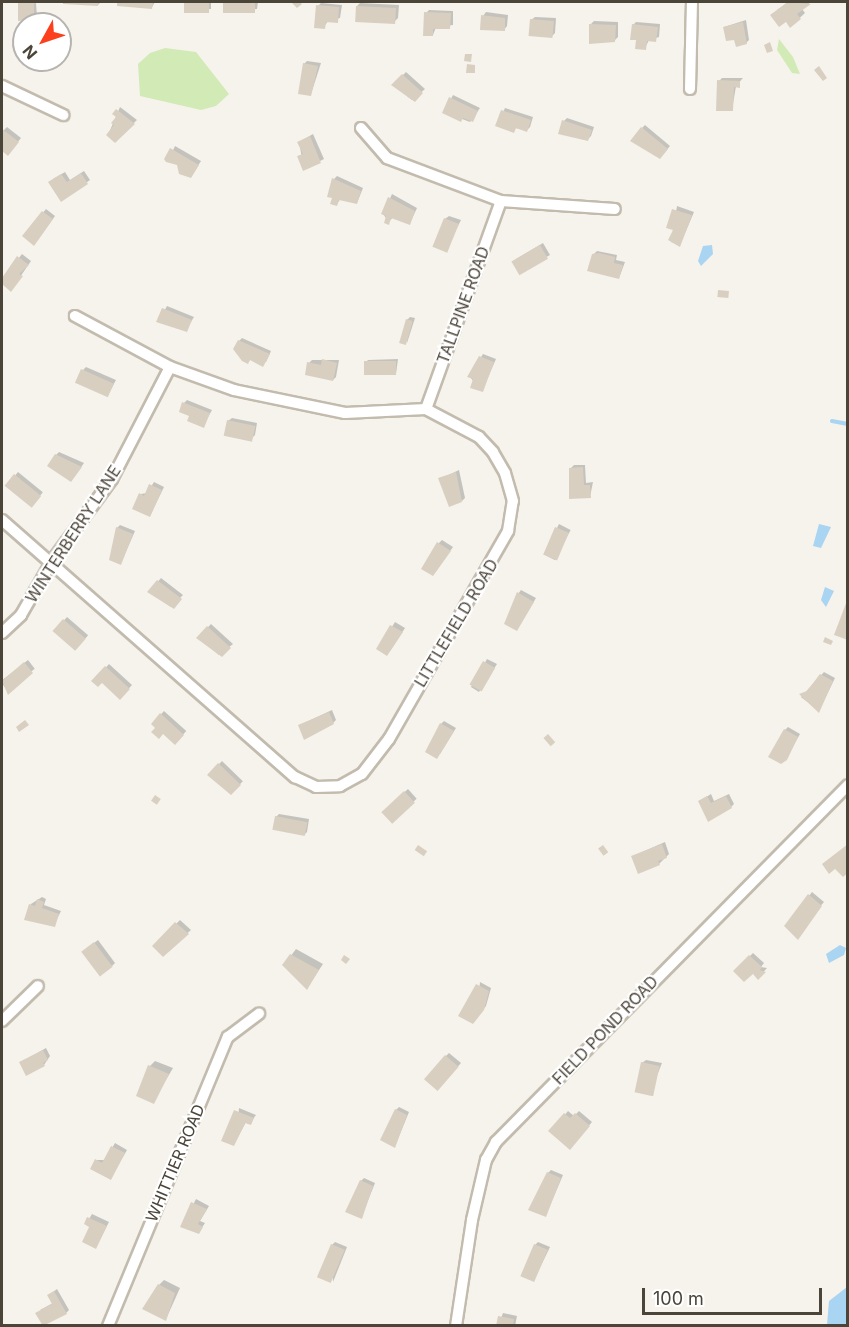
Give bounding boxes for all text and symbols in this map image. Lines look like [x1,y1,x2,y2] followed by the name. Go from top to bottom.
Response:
[12,12,72,72] north arrow
[18,41,41,63] text: N
[433,244,493,366] street label: TALLPINE ROAD
[21,462,125,606] street label: WINTERBERRY LANE
[410,556,502,690] street label: LITTLEFIELD ROAD
[548,972,662,1088] street label: FIELD POND ROAD
[142,1101,208,1225] street label: WHITTIER ROAD
[645,1276,825,1314] scale bar
[653,1288,704,1309] text: 100 m

